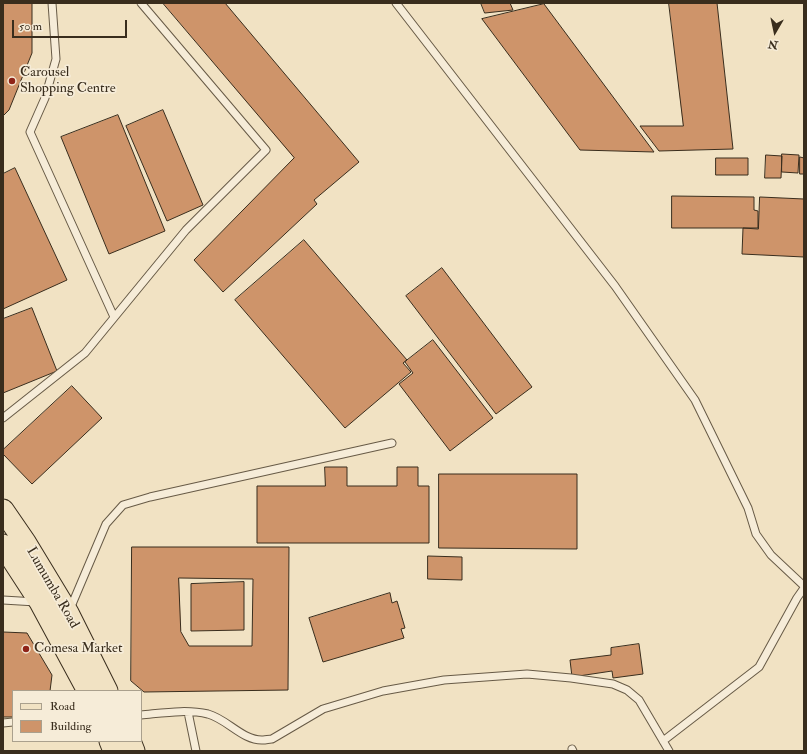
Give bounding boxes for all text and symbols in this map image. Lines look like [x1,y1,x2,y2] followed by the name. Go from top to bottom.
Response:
[14,12,129,38] scale bar
[755,12,795,52] north arrow
[19,19,42,34] text: 50 m
[767,37,779,52] text: N
[20,65,116,98] place label: Carousel Shopping Centre
[7,76,17,86] marker: Carousel Shopping Centre
[22,544,82,632] street label: Lumumba Road
[34,641,122,657] place label: Comesa Market
[21,644,31,654] marker: Comesa Market
[12,690,142,742] legend
[50,699,75,714] text: Road
[50,719,91,734] text: Building

